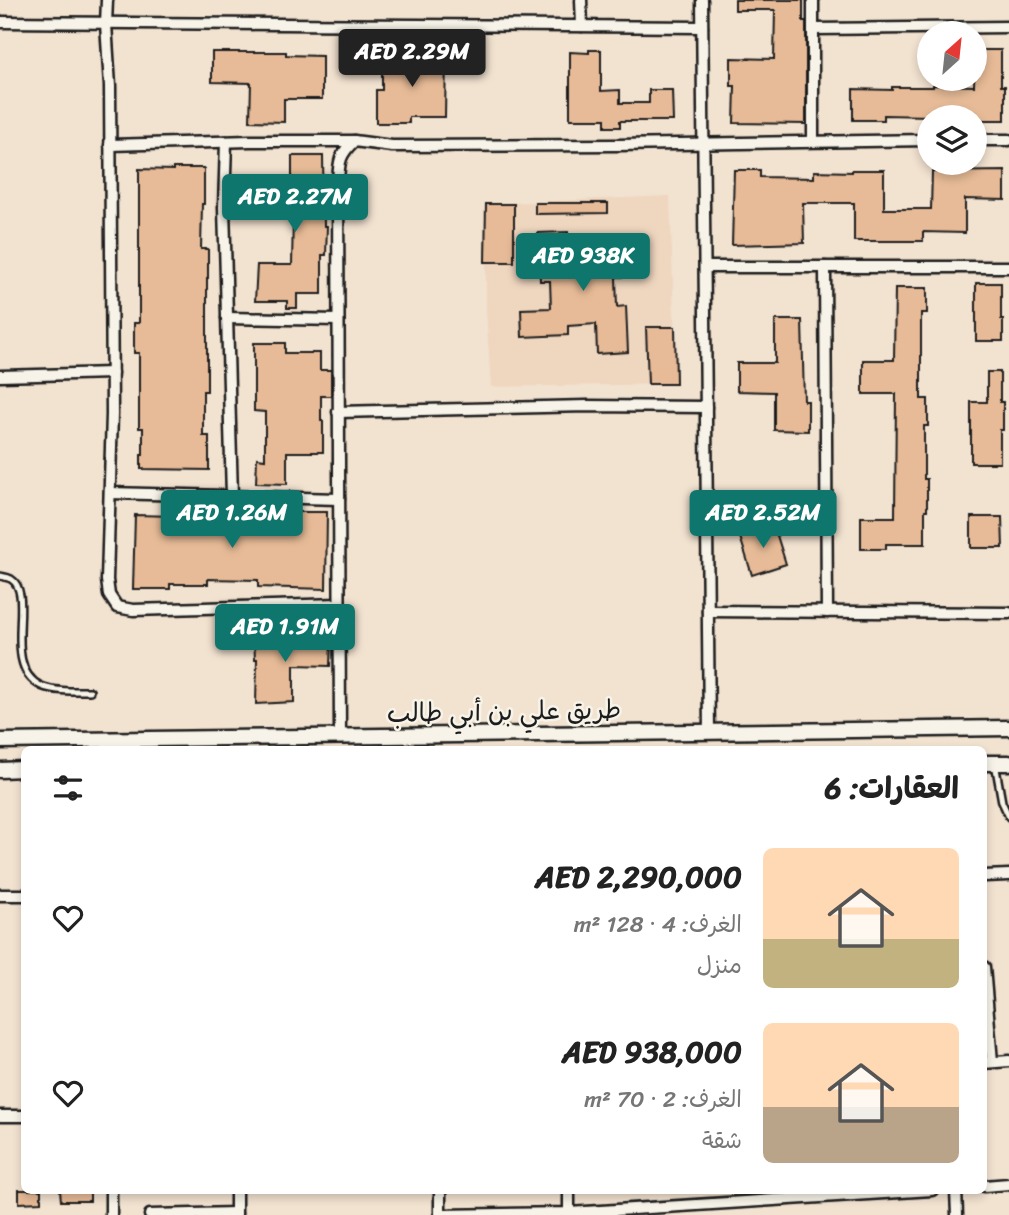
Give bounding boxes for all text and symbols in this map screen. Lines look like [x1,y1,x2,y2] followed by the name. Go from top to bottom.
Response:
[917,21,987,91] north arrow
[917,21,987,175] map controls
[332,29,492,89] pin: AED 2.29M
[355,31,469,72] text: AED 2.29M
[917,105,987,175] button: layers
[215,174,375,234] pin: AED 2.27M
[238,176,352,217] text: AED 2.27M
[511,233,655,293] pin: AED 938K
[532,235,634,276] text: AED 938K
[152,490,312,550] pin: AED 1.26M
[683,490,843,550] pin: AED 2.52M
[177,492,287,533] text: AED 1.26M
[706,492,820,533] text: AED 2.52M
[205,604,365,664] pin: AED 1.91M
[231,606,339,647] text: AED 1.91M
[386,686,622,736] street label: طريق علي بن أبي طالب
[825,761,959,815] text: العقارات: 6
[49,769,87,807] icon: filters
[535,850,742,904] text: AED 2,290,000
[819,876,903,960] icon: home
[49,899,87,937] icon: heart
[574,904,742,945] text: الغرف: 4 · 128 m²
[697,945,742,986] text: منزل
[562,1025,742,1079] text: AED 938,000
[819,1051,903,1135] icon: home
[49,1074,87,1112] icon: heart
[584,1079,742,1120] text: الغرف: 2 · 70 m²
[702,1120,742,1161] text: شقة

